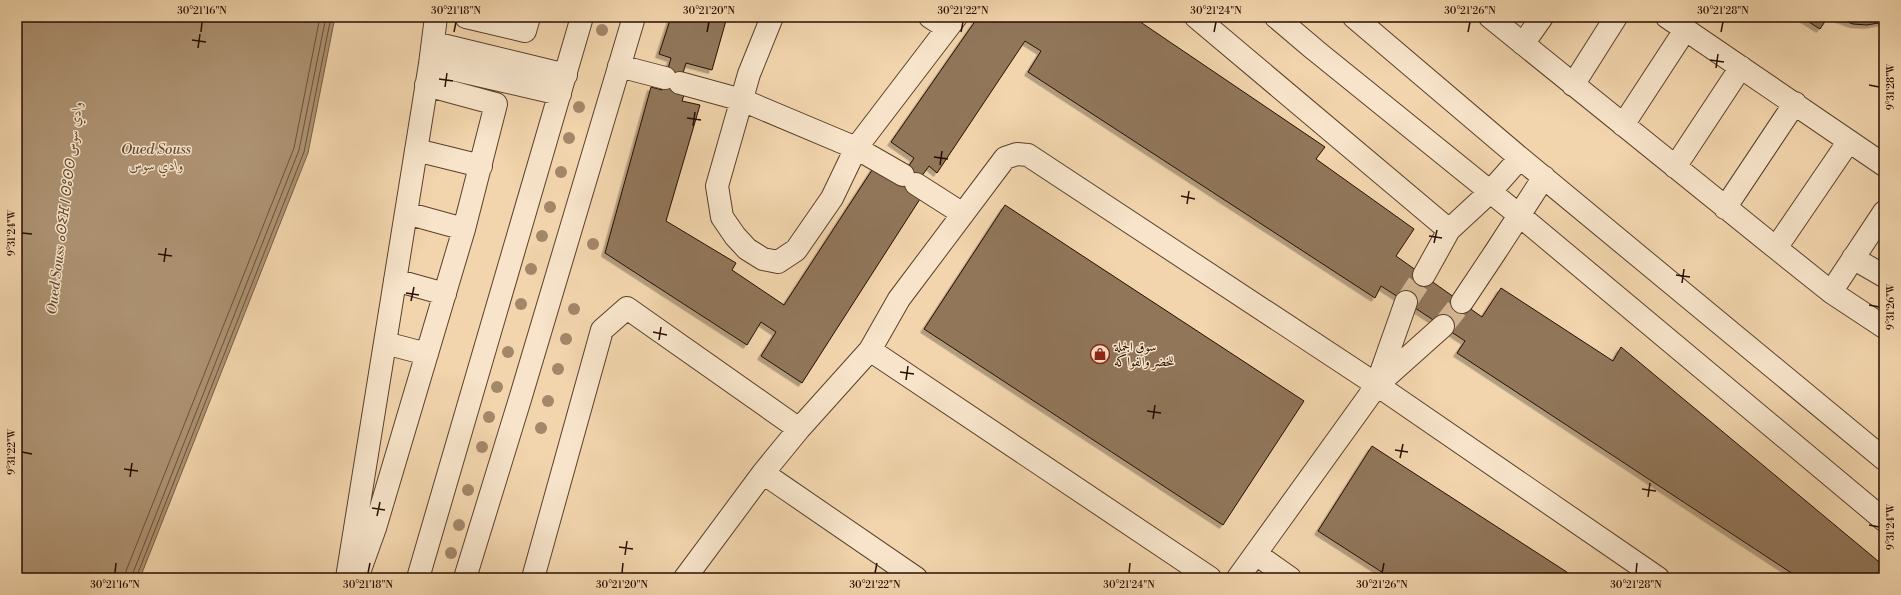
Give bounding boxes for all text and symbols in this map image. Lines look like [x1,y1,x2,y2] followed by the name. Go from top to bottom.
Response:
[177,5,227,17] text: 30°21'16"N
[431,5,481,17] text: 30°21'18"N
[683,5,735,17] text: 30°21'20"N
[938,5,989,17] text: 30°21'22"N
[1190,5,1242,17] text: 30°21'24"N
[1444,5,1496,17] text: 30°21'26"N
[1697,5,1749,17] text: 30°21'28"N
[1885,63,1897,110] text: 9°31'28"W
[43,100,89,316] water label: Oued Souss ⴰⵙⵉⴼ ⵏ ⵙⵓⵙⵙ وادي سوس
[121,141,191,177] water label: Oued Souss وادي سوس
[6,209,18,256] text: 9°31'24"W
[1885,283,1897,330] text: 9°31'26"W
[1113,339,1174,370] place label: سوق الجملة للخضر والفواكه
[1089,343,1111,365] shop icon: سوق الجملة للخضر والفواكه
[6,428,18,475] text: 9°31'22"W
[1885,503,1897,550] text: 9°31'24"W
[90,579,140,591] text: 30°21'16"N
[343,579,393,591] text: 30°21'18"N
[596,579,648,591] text: 30°21'20"N
[850,579,901,591] text: 30°21'22"N
[1103,579,1155,591] text: 30°21'24"N
[1356,579,1408,591] text: 30°21'26"N
[1610,579,1662,591] text: 30°21'28"N

